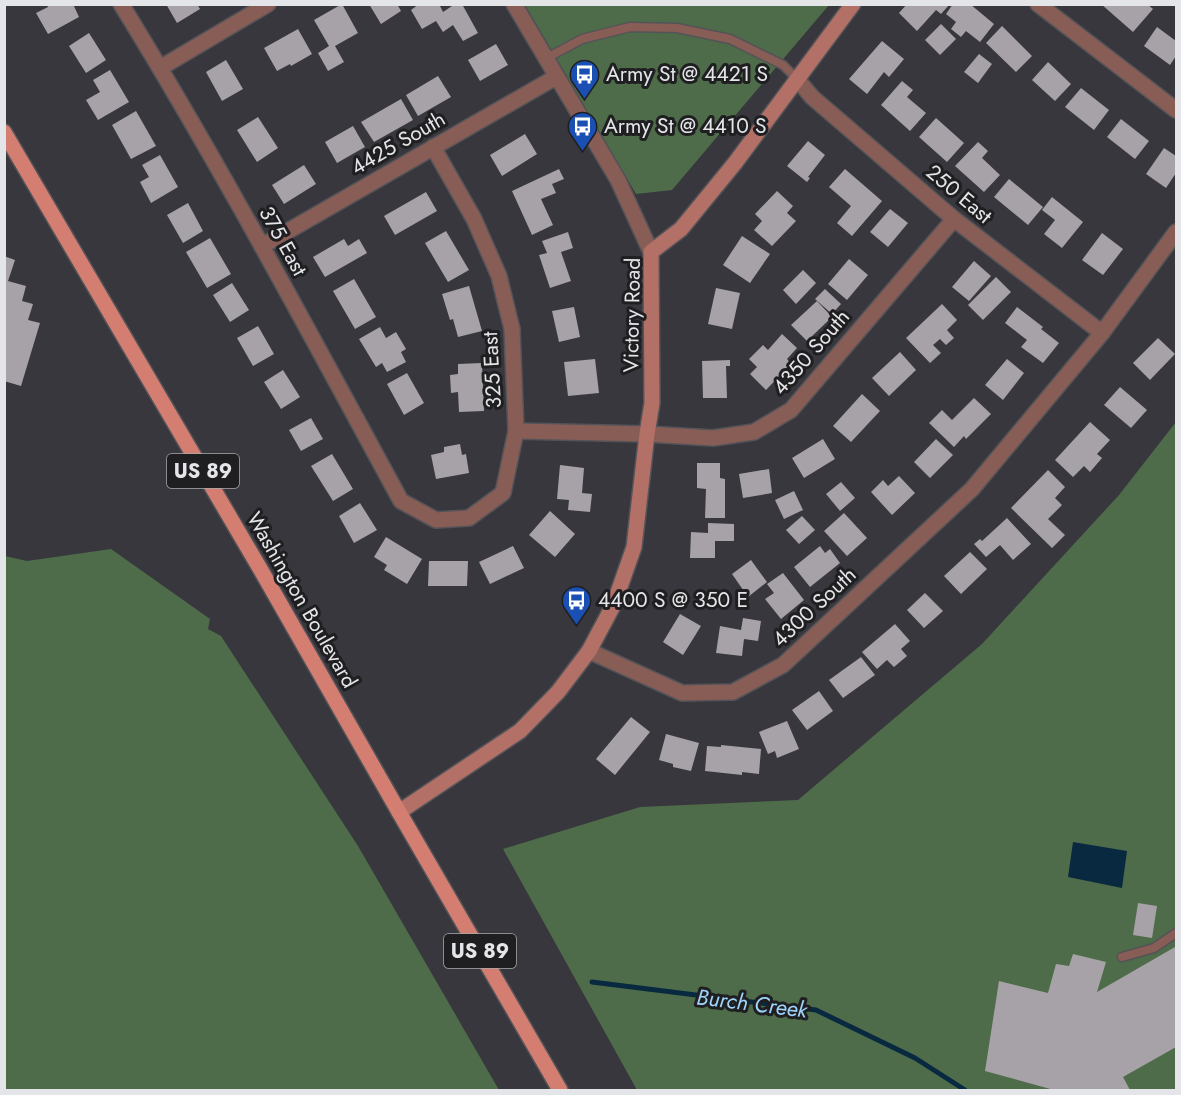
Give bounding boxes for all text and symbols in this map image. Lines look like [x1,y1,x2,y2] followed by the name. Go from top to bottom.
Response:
[569,58,601,100] bus stop icon: Army St @ 4421 S
[606,59,768,89] place label: Army St @ 4421 S
[345,104,451,182] street label: 4425 South
[567,110,599,152] bus stop icon: Army St @ 4410 S
[604,111,767,141] place label: Army St @ 4410 S
[920,157,998,231] street label: 250 East
[252,201,314,281] street label: 375 East
[616,257,648,373] street label: Victory Road
[765,303,857,401] street label: 4350 South
[475,331,509,409] street label: 325 East
[167,454,239,488] road number: US 89
[239,506,365,694] street label: Washington Boulevard
[765,560,863,654] street label: 4300 South
[561,584,593,626] bus stop icon: 4400 S @ 350 E
[598,585,748,615] place label: 4400 S @ 350 E
[444,934,516,968] road number: US 89
[695,980,811,1026] water label: Burch Creek

